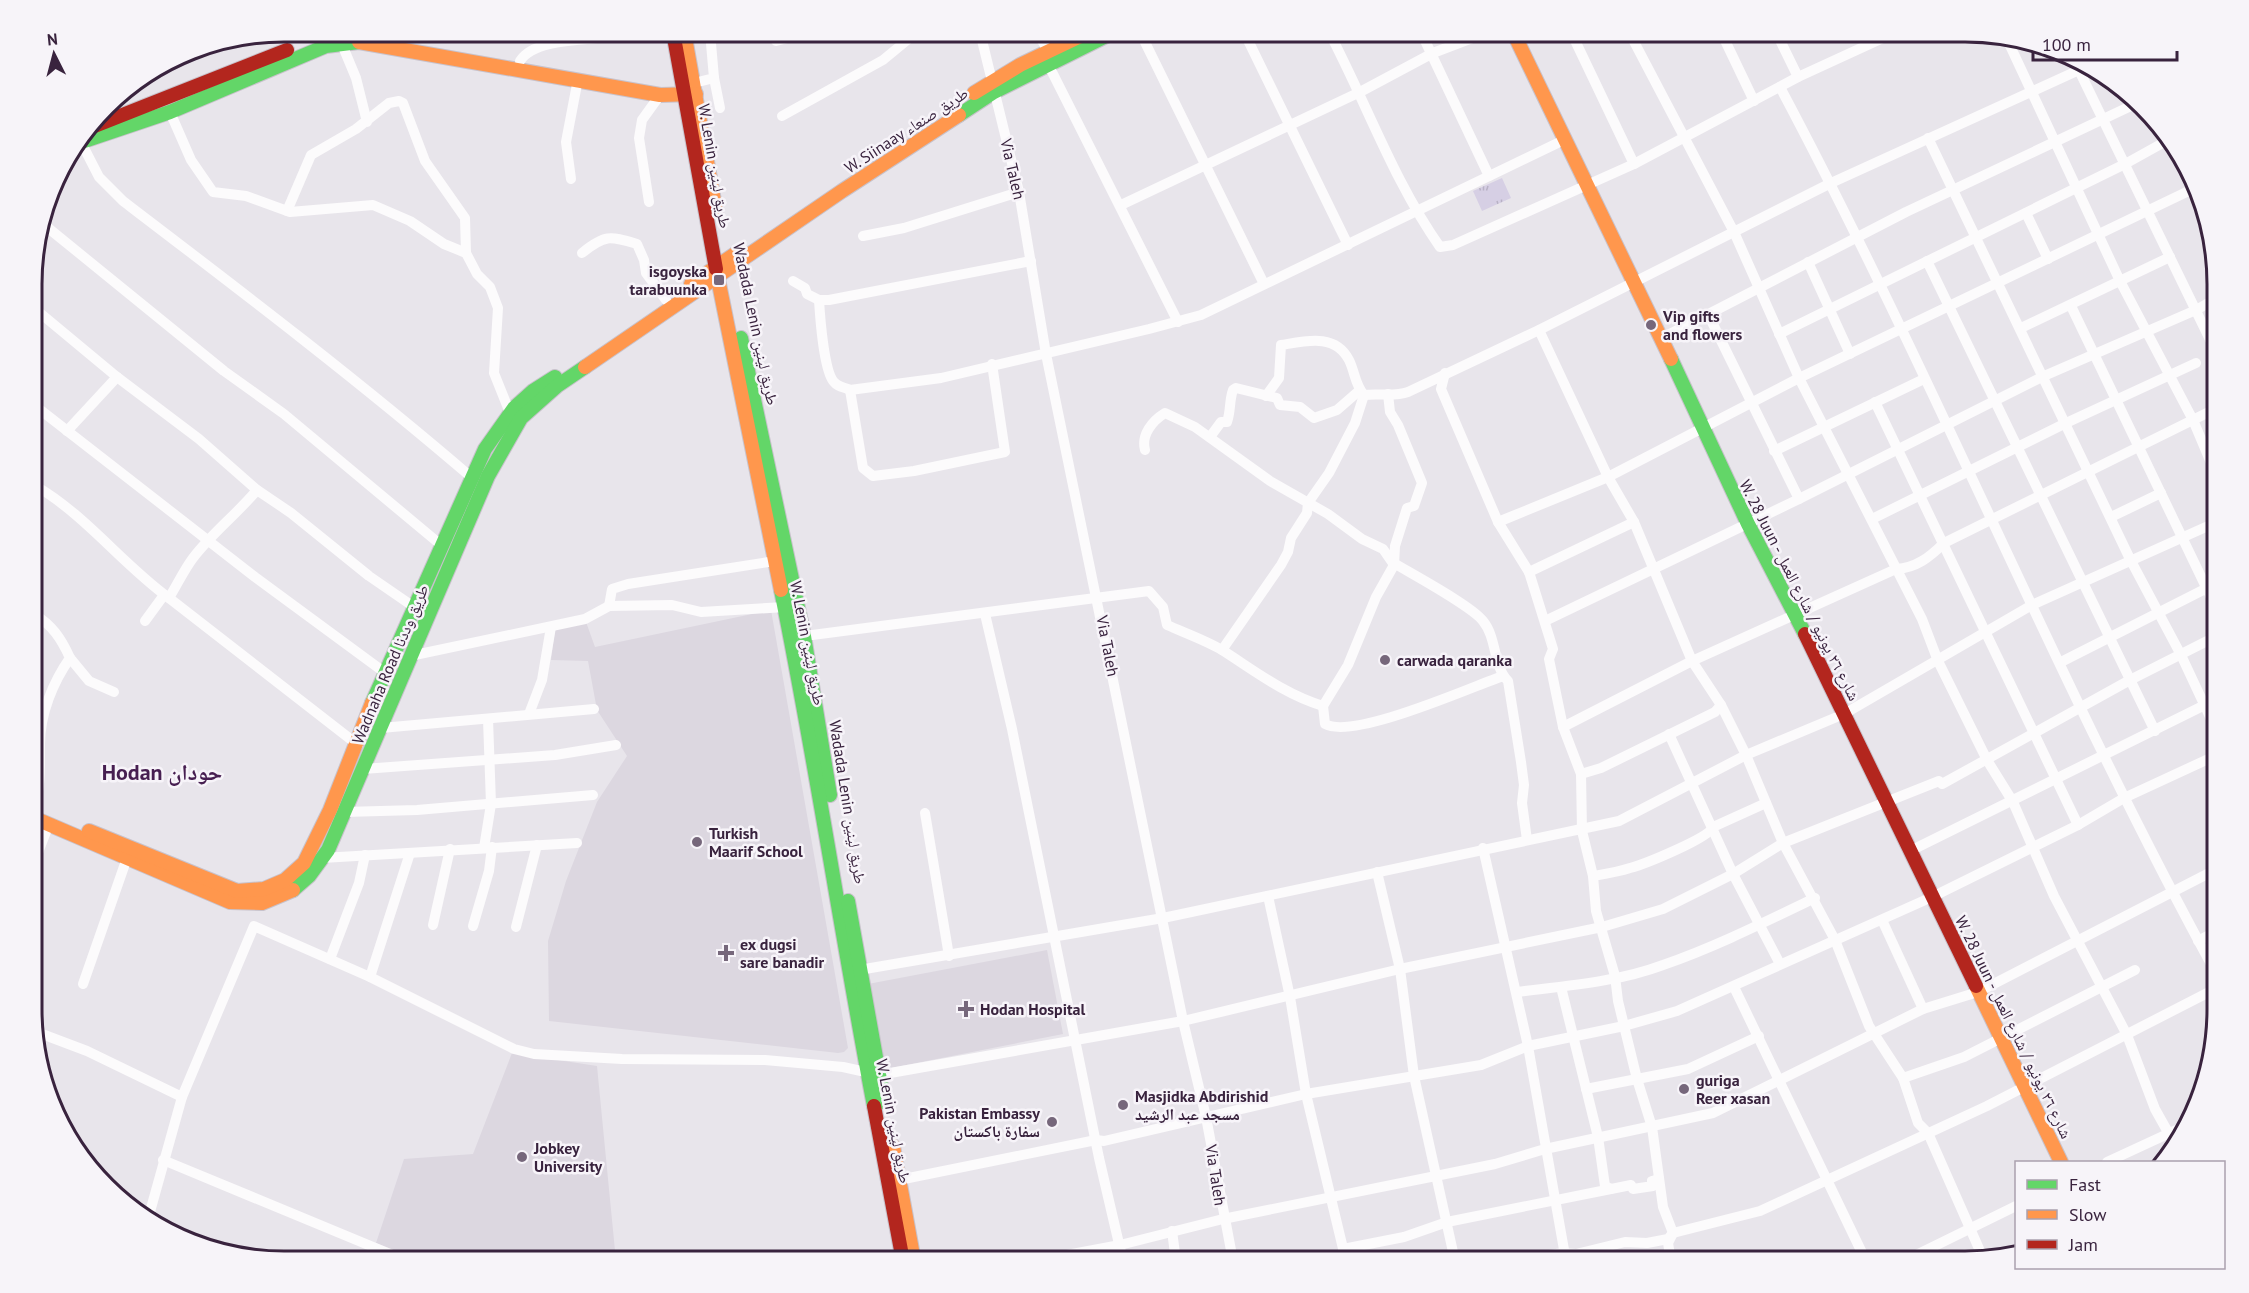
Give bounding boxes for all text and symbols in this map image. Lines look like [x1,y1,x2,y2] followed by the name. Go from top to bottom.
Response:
[24,24,84,84] north arrow
[2033,24,2177,62] scale bar
[46,29,59,50] text: N
[2042,33,2091,56] text: 100 m
[840,83,972,178] street label: W. Siinaay طريق صنعاء
[693,102,736,230] street label: W. Lenin طريق لينين
[996,136,1030,201] street label: Via Taleh
[728,241,783,407] street label: Wadada Lenin طريق لينين
[630,261,707,299] place label: isgoyska tarabuunka
[712,273,726,287] marker: isgoyska tarabuunka
[1662,306,1742,344] place label: Vip gifts and flowers
[1644,318,1658,332] marker: Vip gifts and flowers
[1734,476,1865,704] street label: W. 28 Juun - شارع ٢٦ يونيو / شارع العمل
[785,579,830,707] street label: W. Lenin طريق لينين
[347,581,434,747] street label: Wadnaha Road طريق وددنا
[1092,613,1124,678] street label: Via Taleh
[1397,650,1512,670] place label: carwada qaranka
[1378,653,1392,667] marker: carwada qaranka
[824,719,871,885] street label: Wadada Lenin طريق لينين
[102,758,222,786] district label: Hodan حودان
[709,823,803,861] place label: Turkish Maarif School
[690,835,704,849] marker: Turkish Maarif School
[1950,912,2077,1142] street label: W. 28 Juun - شارع ٢٦ يونيو / شارع العمل
[740,934,825,972] place label: ex dugsi sare banadir
[717,944,735,962] marker: ex dugsi sare banadir
[980,999,1086,1019] place label: Hodan Hospital
[957,1000,975,1018] marker: Hodan Hospital
[871,1057,916,1185] street label: W. Lenin طريق لينين
[1696,1070,1770,1108] place label: guriga Reer xasan
[1677,1082,1691,1096] marker: guriga Reer xasan
[1135,1086,1268,1124] place label: Masjidka Abdirishid مسجد عبد الرشيد
[1116,1098,1130,1112] marker: Masjidka Abdirishid مسجد عبد الرشيد
[919,1103,1040,1141] place label: Pakistan Embassy سفارة باكستان
[1045,1115,1059,1129] marker: Pakistan Embassy سفارة باكستان
[533,1138,603,1176] place label: Jobkey University
[1201,1142,1231,1207] street label: Via Taleh
[515,1150,529,1164] marker: Jobkey University
[2015,1161,2225,1269] legend
[2069,1173,2101,1196] text: Fast
[2069,1203,2107,1226] text: Slow
[2068,1233,2098,1256] text: Jam

